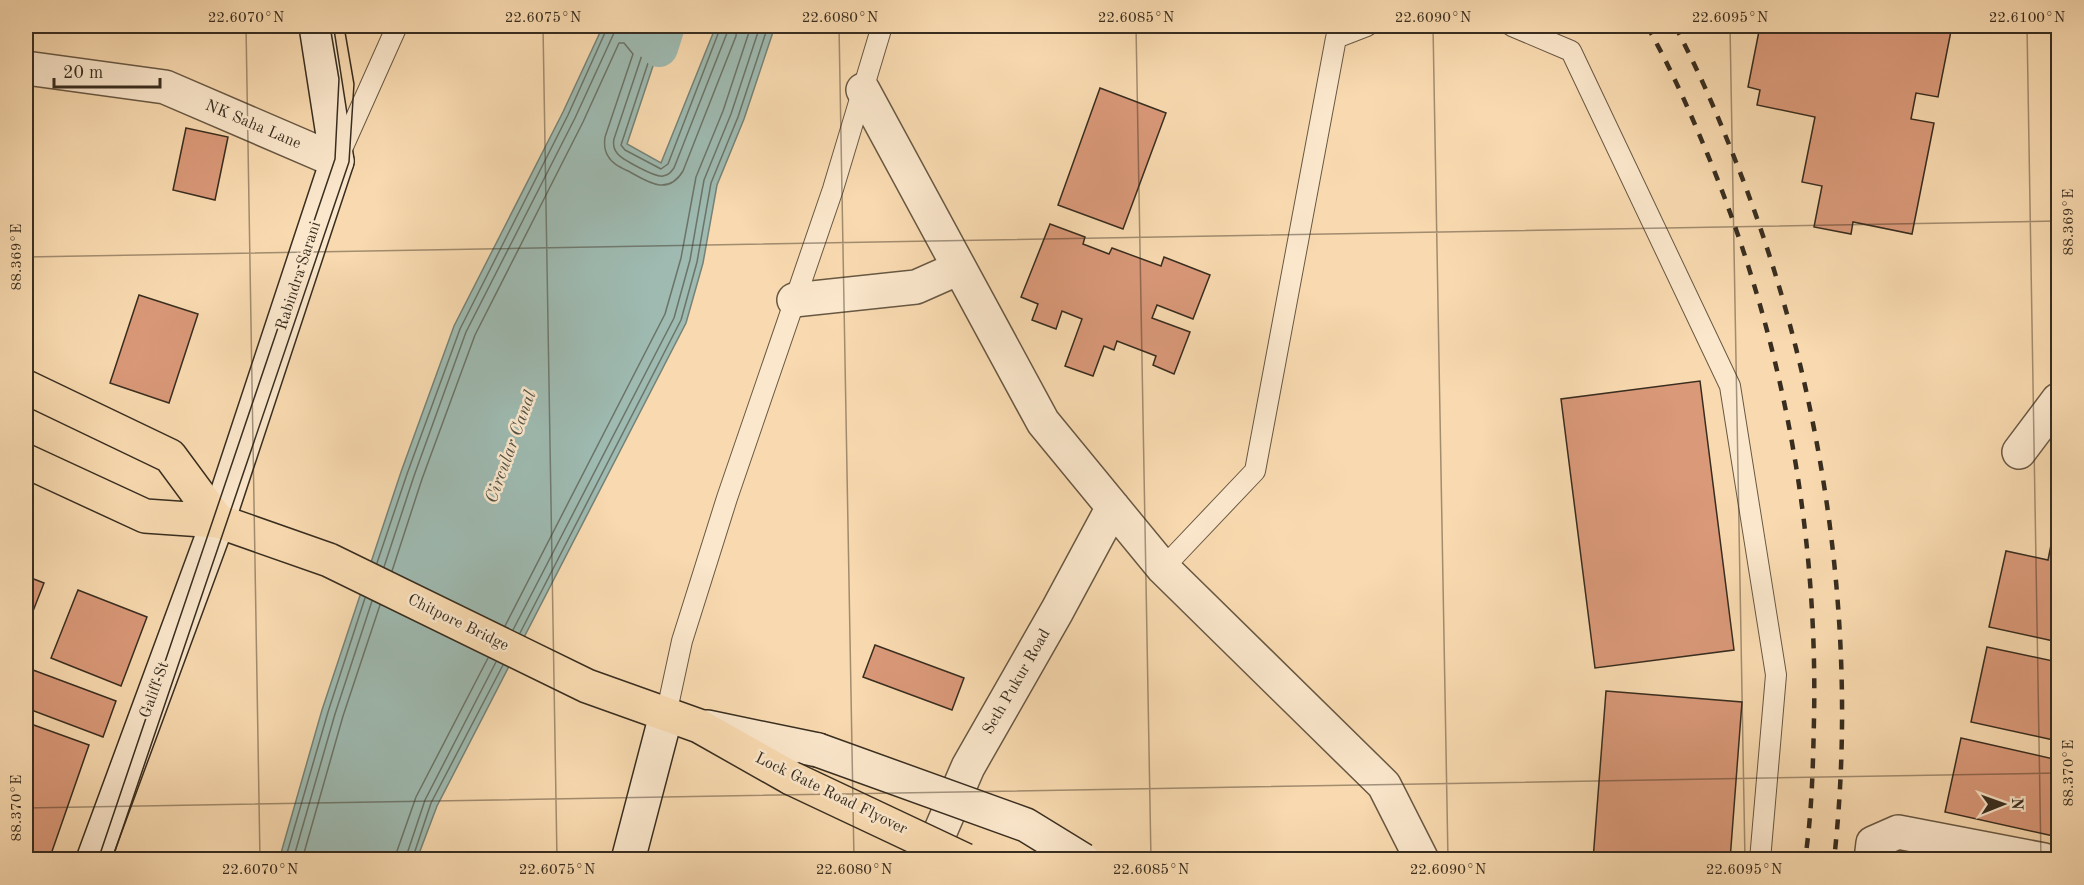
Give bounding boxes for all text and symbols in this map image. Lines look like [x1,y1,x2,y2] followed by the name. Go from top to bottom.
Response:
[208,11,285,26] text: 22.6070°N
[505,11,582,26] text: 22.6075°N
[802,11,879,26] text: 22.6080°N
[1098,11,1175,26] text: 22.6085°N
[1395,11,1472,26] text: 22.6090°N
[1692,11,1769,26] text: 22.6095°N
[1989,11,2066,26] text: 22.6100°N
[54,51,160,89] scale bar
[63,64,103,82] text: 20 m
[203,98,303,152] street label: NK Saha Lane
[2062,189,2077,255] text: 88.369°E
[274,220,324,332] street label: Rabindra Sarani
[10,224,25,290] text: 88.369°E
[482,388,540,506] water label: Circular Canal
[405,592,511,654] street label: Chitpore Bridge
[980,626,1054,738] street label: Seth Pukur Road
[137,659,173,720] street label: Galiff St
[2062,740,2077,806] text: 88.370°E
[752,750,910,838] street label: Lock Gate Road Flyover
[1973,774,2033,834] north arrow
[10,775,25,841] text: 88.370°E
[2008,798,2024,811] text: N
[222,863,299,878] text: 22.6070°N
[519,863,596,878] text: 22.6075°N
[816,863,893,878] text: 22.6080°N
[1113,863,1190,878] text: 22.6085°N
[1410,863,1487,878] text: 22.6090°N
[1706,863,1783,878] text: 22.6095°N

